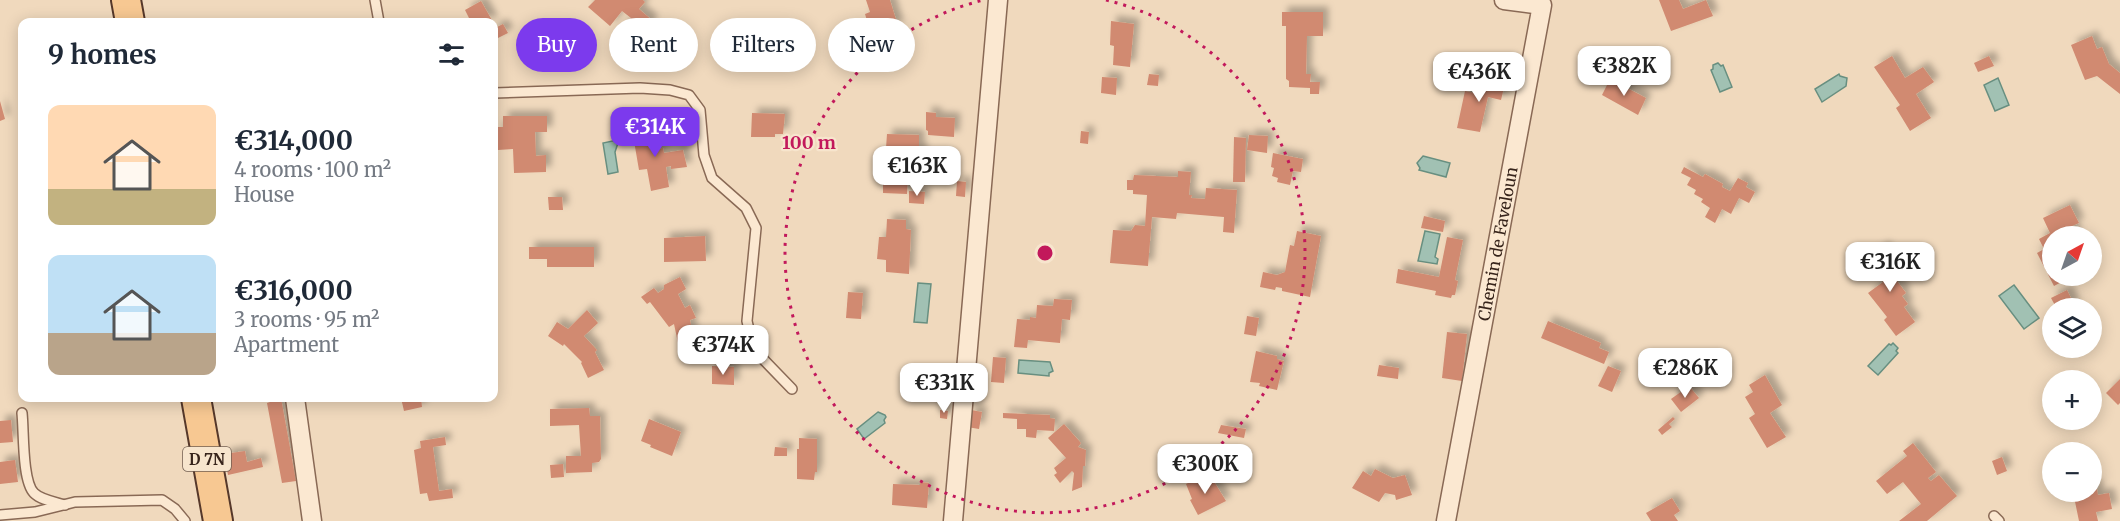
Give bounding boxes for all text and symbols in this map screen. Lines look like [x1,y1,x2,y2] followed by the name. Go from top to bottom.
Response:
[516,18,597,72] chip: Buy
[609,18,698,72] chip: Rent
[710,18,816,72] chip: Filters
[828,18,915,72] chip: New
[48,38,157,71] text: 9 homes
[435,38,468,71] icon: filters
[1582,46,1666,97] pin: €382K
[1437,52,1521,103] pin: €436K
[1592,53,1656,78] text: €382K
[1447,59,1511,84] text: €436K
[613,107,697,158] pin: €314K
[624,114,686,139] text: €314K
[234,124,353,157] text: €314,000
[96,129,168,201] icon: home
[782,131,836,154] text: 100 m
[875,146,959,197] pin: €163K
[887,153,947,178] text: €163K
[234,157,391,182] text: 4 rooms · 100 m²
[1473,165,1522,322] street label: Chemin de Faveloun
[234,182,294,207] text: House
[2042,226,2102,286] north arrow
[2042,226,2102,502] map controls
[1848,242,1932,293] pin: €316K
[1035,243,1055,263] centre of rings
[1860,249,1920,274] text: €316K
[234,274,353,307] text: €316,000
[96,279,168,351] icon: home
[2042,298,2102,358] button: layers
[234,307,379,332] text: 3 rooms · 95 m²
[681,325,765,376] pin: €374K
[234,332,339,357] text: Apartment
[692,332,754,357] text: €374K
[1643,348,1727,399] pin: €286K
[1652,355,1718,380] text: €286K
[902,363,986,414] pin: €331K
[914,370,974,395] text: €331K
[2042,370,2102,430] button: +
[2042,442,2102,502] button: −
[1163,444,1247,495] pin: €300K
[183,447,231,471] road number: D 7N
[1171,451,1239,476] text: €300K

